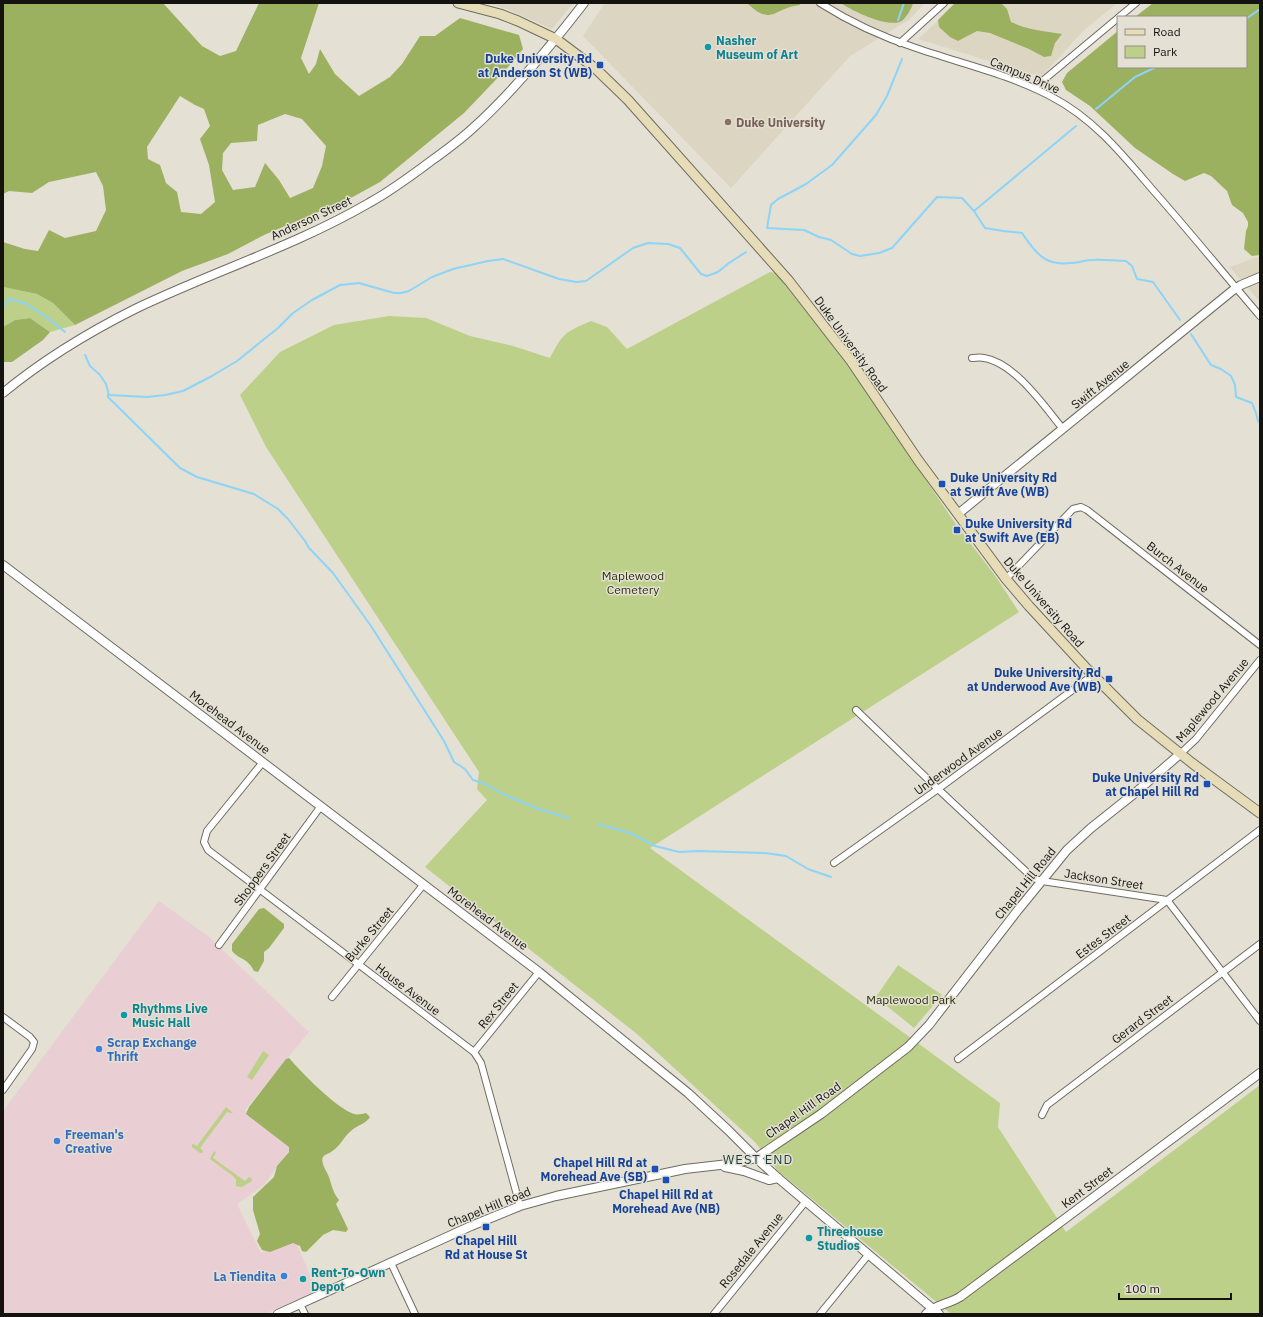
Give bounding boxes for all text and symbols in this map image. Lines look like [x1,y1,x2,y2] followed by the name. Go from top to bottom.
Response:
[1117,16,1247,68] legend
[1153,24,1181,39] text: Road
[716,33,798,62] place label: Nasher Museum of Art
[703,42,713,52] marker: Nasher Museum of Art
[1153,44,1178,59] text: Park
[478,51,592,80] place label: Duke University Rd at Anderson St (WB)
[988,54,1063,97] street label: Campus Drive
[595,60,605,70] marker: Duke University Rd at Anderson St (WB)
[736,115,826,130] place label: Duke University
[723,117,733,127] marker: Duke University
[268,193,354,243] street label: Anderson Street
[811,293,891,395] street label: Duke University Road
[1068,356,1132,412] street label: Swift Avenue
[950,470,1057,499] place label: Duke University Rd at Swift Ave (WB)
[937,479,947,489] marker: Duke University Rd at Swift Ave (WB)
[965,516,1072,545] place label: Duke University Rd at Swift Ave (EB)
[952,525,962,535] marker: Duke University Rd at Swift Ave (EB)
[1144,538,1212,596] street label: Burch Avenue
[1001,554,1087,650] street label: Duke University Road
[602,568,664,597] park label: Maplewood Cemetery
[1172,655,1252,745] street label: Maplewood Avenue
[967,665,1101,694] place label: Duke University Rd at Underwood Ave (WB)
[1104,674,1114,684] marker: Duke University Rd at Underwood Ave (WB)
[187,687,274,757] street label: Morehead Avenue
[911,724,1005,798] street label: Underwood Avenue
[1092,770,1199,799] place label: Duke University Rd at Chapel Hill Rd
[1202,779,1212,789] marker: Duke University Rd at Chapel Hill Rd
[230,829,294,909] street label: Shoppers Street
[991,844,1059,922] street label: Chapel Hill Road
[1063,865,1145,893] street label: Jackson Street
[445,883,532,953] street label: Morehead Avenue
[342,903,396,965] street label: Burke Street
[1072,910,1134,962] street label: Estes Street
[373,960,444,1019] street label: House Avenue
[475,979,521,1031] street label: Rex Street
[1108,991,1176,1047] street label: Gerard Street
[866,992,956,1007] park label: Maplewood Park
[132,1001,208,1030] place label: Rhythms Live Music Hall
[119,1010,129,1020] marker: Rhythms Live Music Hall
[107,1035,197,1064] place label: Scrap Exchange Thrift
[94,1044,104,1054] marker: Scrap Exchange Thrift
[762,1078,844,1142] street label: Chapel Hill Road
[65,1127,124,1156] place label: Freeman's Creative
[52,1136,62,1146] marker: Freeman's Creative
[723,1151,793,1168] district label: WEST END
[541,1155,647,1184] place label: Chapel Hill Rd at Morehead Ave (SB)
[1058,1163,1116,1211] street label: Kent Street
[650,1164,660,1174] marker: Chapel Hill Rd at Morehead Ave (SB)
[661,1175,671,1185] marker: Chapel Hill Rd at Morehead Ave (NB)
[445,1183,533,1231] street label: Chapel Hill Road
[612,1187,720,1216] place label: Chapel Hill Rd at Morehead Ave (NB)
[716,1209,786,1291] street label: Rosedale Avenue
[481,1222,491,1232] marker: Chapel Hill Rd at House St
[817,1224,884,1253] place label: Threehouse Studios
[445,1233,528,1262] place label: Chapel Hill Rd at House St
[804,1233,814,1243] marker: Threehouse Studios
[311,1265,386,1294] place label: Rent-To-Own Depot
[213,1269,276,1284] place label: La Tiendita
[279,1271,289,1281] marker: La Tiendita
[298,1274,308,1284] marker: Rent-To-Own Depot
[1119,1275,1231,1301] scale bar
[1125,1281,1160,1296] text: 100 m

